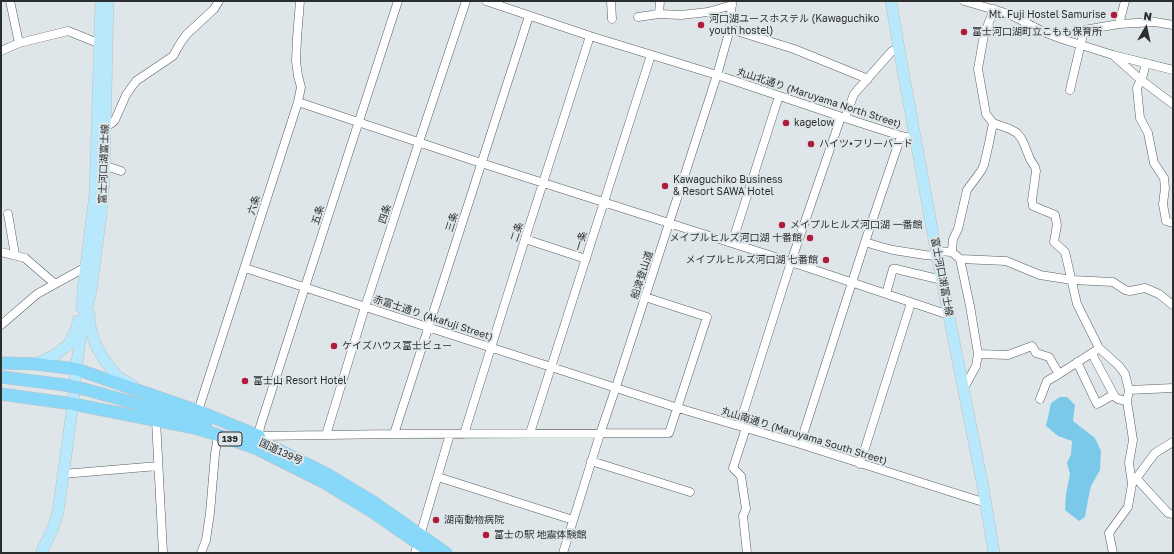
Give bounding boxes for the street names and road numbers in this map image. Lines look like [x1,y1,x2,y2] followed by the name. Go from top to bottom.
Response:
[735,66,903,130] street label: 丸山北通り (Maruyama North Street)
[97,124,111,204] street label: 富士河口湖富士線
[245,194,263,216] street label: 六条
[376,203,394,225] street label: 四条
[309,204,327,226] street label: 五条
[443,211,461,233] street label: 三条
[508,221,526,243] street label: 二条
[572,230,590,252] street label: 一条
[928,237,956,317] street label: 富士河口湖富士線
[629,249,655,301] street label: 船津登山道
[372,293,494,343] street label: 赤富士通り (Akafuji Street)
[720,405,888,467] street label: 丸山南通り (Maruyama South Street)
[218,432,242,446] road number: 139
[257,437,305,467] street label: 国道139号

